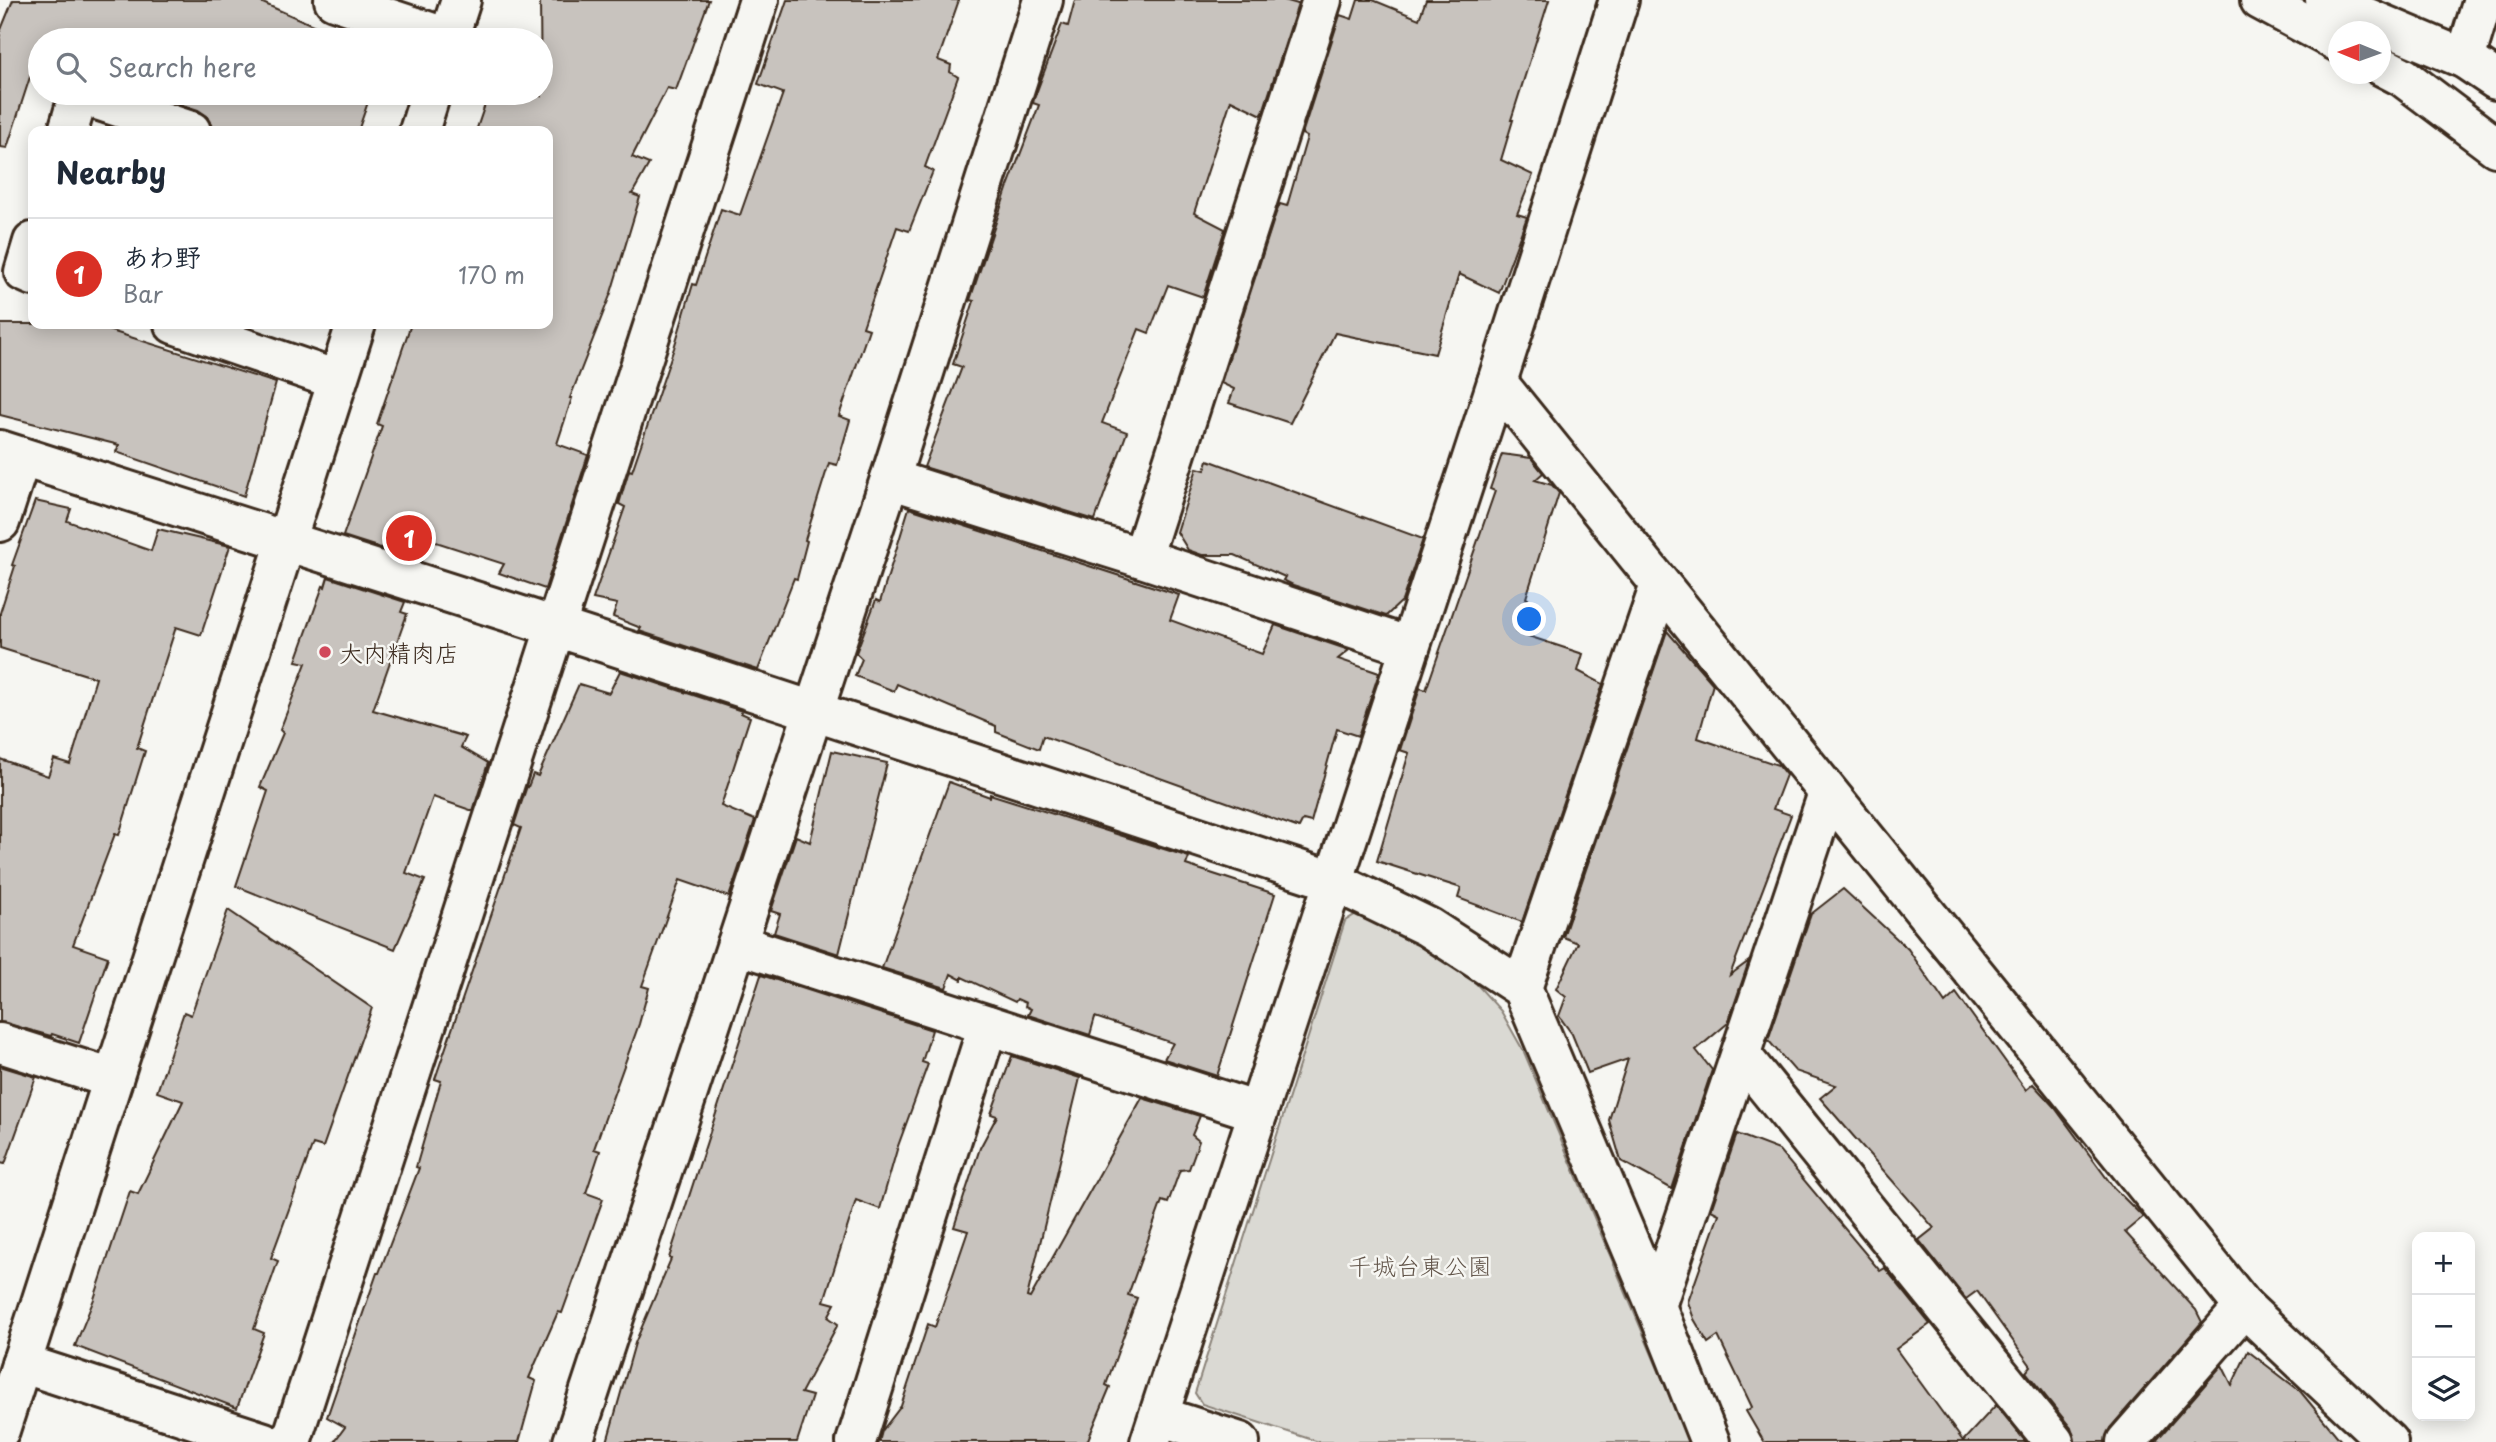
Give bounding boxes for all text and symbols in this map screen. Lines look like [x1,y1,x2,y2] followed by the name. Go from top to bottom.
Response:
[2328,21,2391,84] north arrow
[28,28,553,105] search box
[108,47,257,86] text: Search here
[52,48,90,86] icon: search
[56,149,166,194] text: Nearby
[123,237,201,276] text: あわ野
[74,257,85,292] text: 1
[458,257,525,292] text: 170 m
[123,276,163,311] text: Bar
[386,512,432,564] pin: 1
[1512,602,1546,636] your location
[339,634,459,670] place label: 大内精肉店
[317,644,333,660] marker: 大内精肉店
[2412,1232,2475,1421] map controls
[2412,1232,2475,1295] button: +
[1348,1247,1492,1283] park label: 千城台東公園
[2412,1295,2475,1358] button: −
[2412,1358,2475,1421] button: layers

